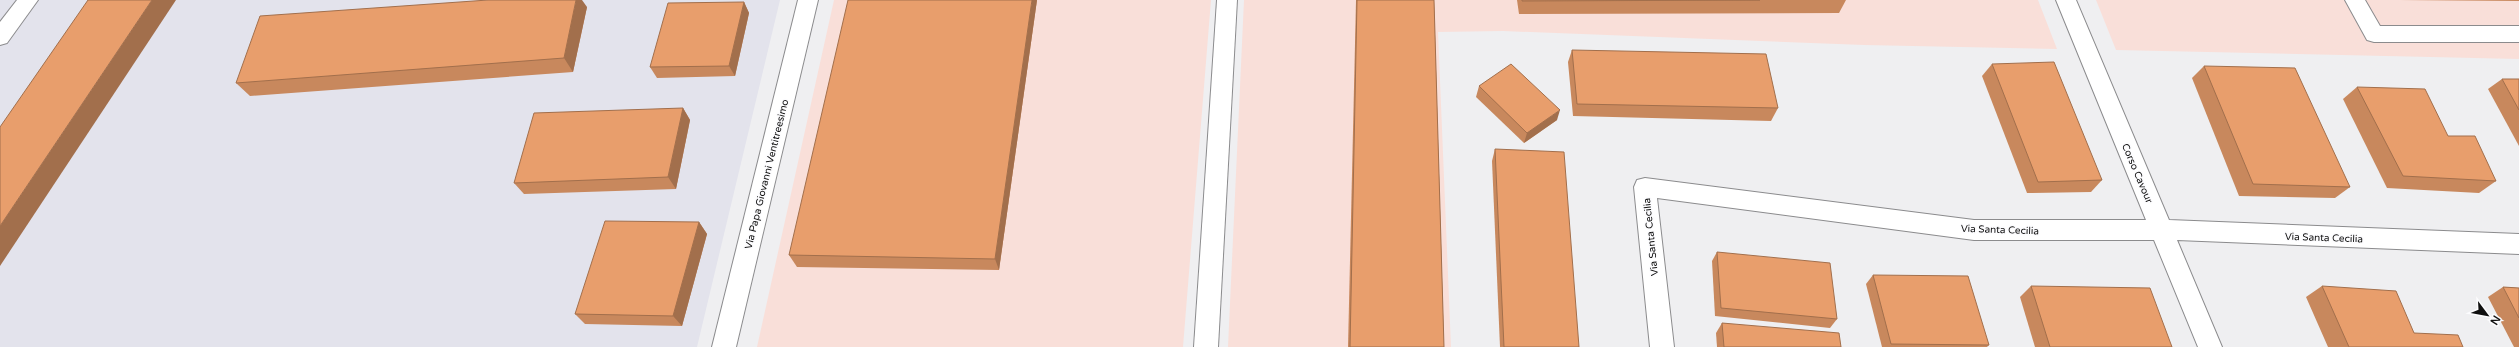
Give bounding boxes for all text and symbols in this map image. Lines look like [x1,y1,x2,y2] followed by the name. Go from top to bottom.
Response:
[743,98,791,250] street label: Via Papa Giovanni Ventitreesimo
[2119,142,2155,205] street label: Corso Cavour
[1641,197,1661,276] street label: Via Santa Cecilia
[1961,223,2039,237] street label: Via Santa Cecilia
[2285,231,2363,245] street label: Via Santa Cecilia
[2467,295,2507,335] north arrow
[2487,313,2503,327] text: N

